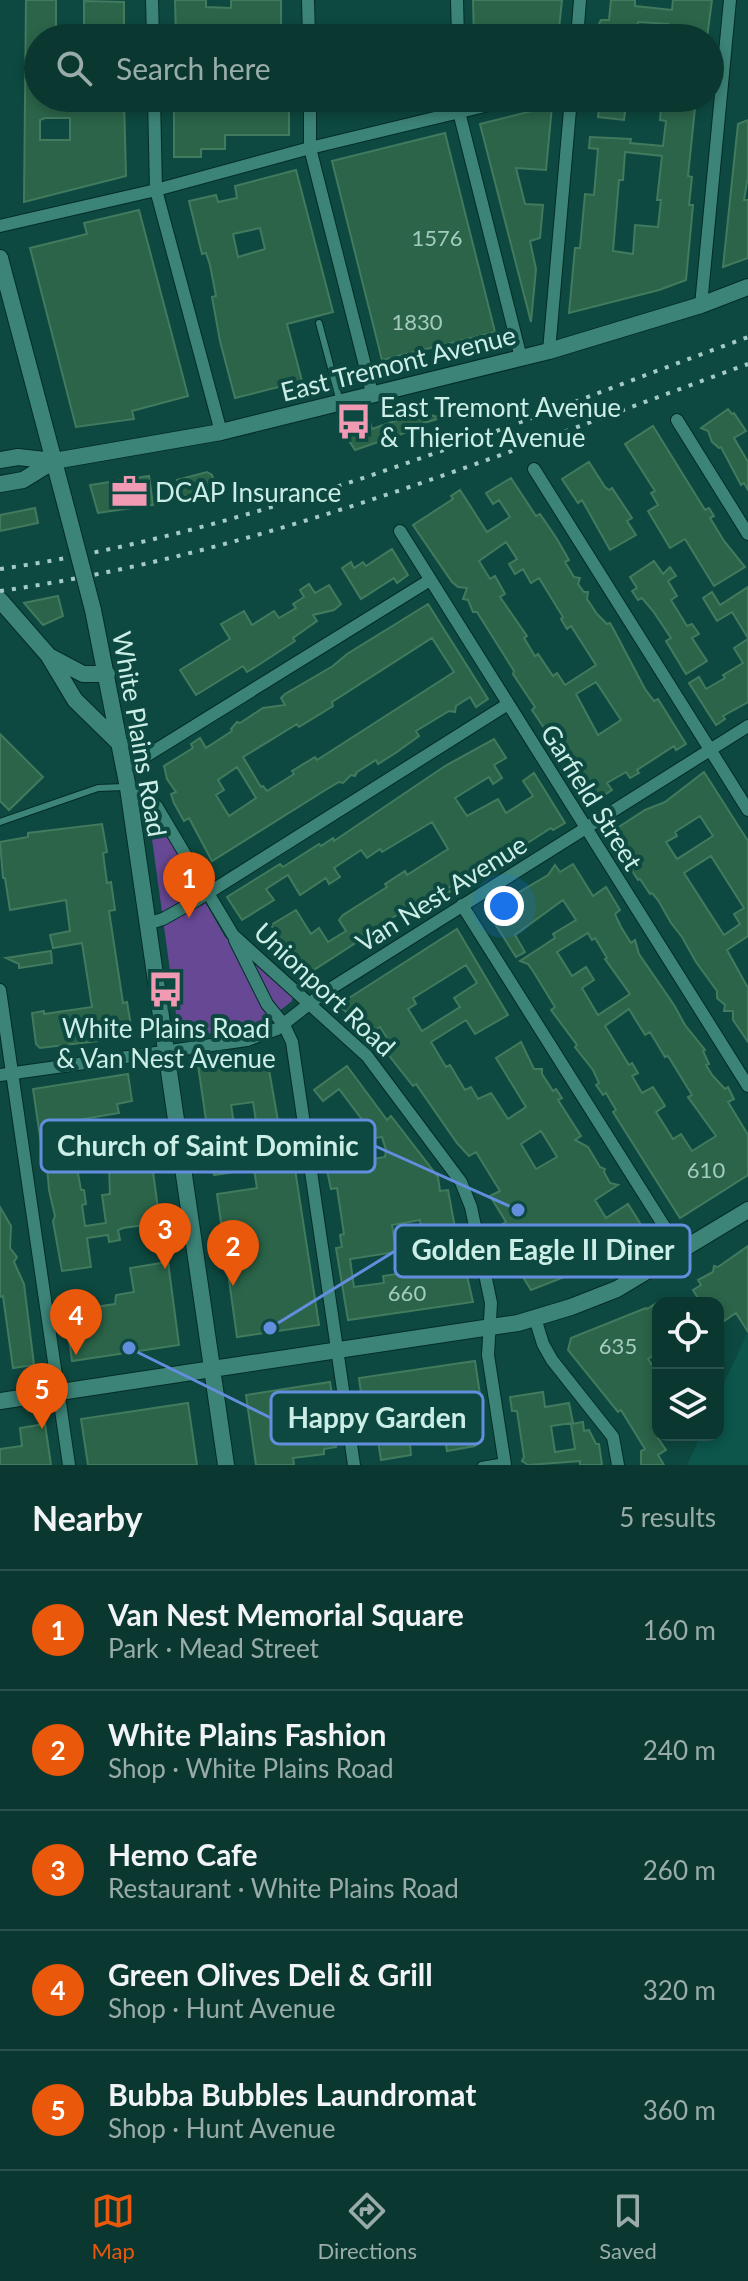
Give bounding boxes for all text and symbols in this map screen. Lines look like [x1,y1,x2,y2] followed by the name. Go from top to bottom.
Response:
[24,24,724,112] search box
[52,46,96,90] icon: search
[116,50,271,86] text: Search here
[411,224,463,251] house number: 1576
[391,308,443,335] house number: 1830
[277,318,519,408] street label: East Tremont Avenue
[380,391,621,453] place label: East Tremont Avenue & Thieriot Avenue
[335,403,373,441] bus stop icon: East Tremont Avenue & Thieriot Avenue
[110,473,148,511] office icon: DCAP Insurance
[155,476,341,508] place label: DCAP Insurance
[106,629,174,839] street label: White Plains Road
[535,718,650,876] street label: Garfield Street
[350,828,532,958] street label: Van Nest Avenue
[163,852,215,918] pin: 1
[484,886,524,926] your location
[248,916,402,1062] street label: Unionport Road
[147,970,185,1008] bus stop icon: White Plains Road & Van Nest Avenue
[56,1012,276,1074] place label: White Plains Road & Van Nest Avenue
[41,1120,375,1172] callout: Church of Saint Dominic
[57,1128,359,1162] text: Church of Saint Dominic
[687,1156,725,1183] house number: 610
[139,1203,191,1269] pin: 3
[207,1220,259,1286] pin: 2
[395,1225,690,1277] callout: Golden Eagle II Diner
[411,1232,675,1266] text: Golden Eagle II Diner
[388,1279,426,1306] house number: 660
[50,1289,102,1355] pin: 4
[652,1297,724,1441] map controls
[652,1297,724,1369] button: locate
[599,1332,637,1359] house number: 635
[16,1363,68,1429] pin: 5
[652,1369,724,1441] button: layers
[271,1392,483,1444] callout: Happy Garden
[288,1400,466,1434] text: Happy Garden
[32,1497,143,1538] text: Nearby
[619,1501,716,1533] text: 5 results
[108,1596,464,1632] text: Van Nest Memorial Square
[50,1614,66,1646] text: 1
[643,1614,716,1646] text: 160 m
[108,1632,319,1664] text: Park · Mead Street
[108,1716,386,1752] text: White Plains Fashion
[50,1734,66,1766] text: 2
[643,1734,716,1766] text: 240 m
[108,1752,394,1784] text: Shop · White Plains Road
[108,1836,258,1872] text: Hemo Cafe
[50,1854,66,1886] text: 3
[643,1854,716,1886] text: 260 m
[108,1872,459,1904] text: Restaurant · White Plains Road
[108,1956,433,1992] text: Green Olives Deli & Grill
[50,1974,66,2006] text: 4
[643,1974,716,2006] text: 320 m
[108,1992,335,2024] text: Shop · Hunt Avenue
[108,2076,476,2112] text: Bubba Bubbles Laundromat
[50,2094,66,2126] text: 5
[643,2094,716,2126] text: 360 m
[108,2112,335,2144] text: Shop · Hunt Avenue
[91,2189,135,2264] tab: Map
[318,2189,417,2264] tab: Directions
[599,2189,657,2264] tab: Saved

